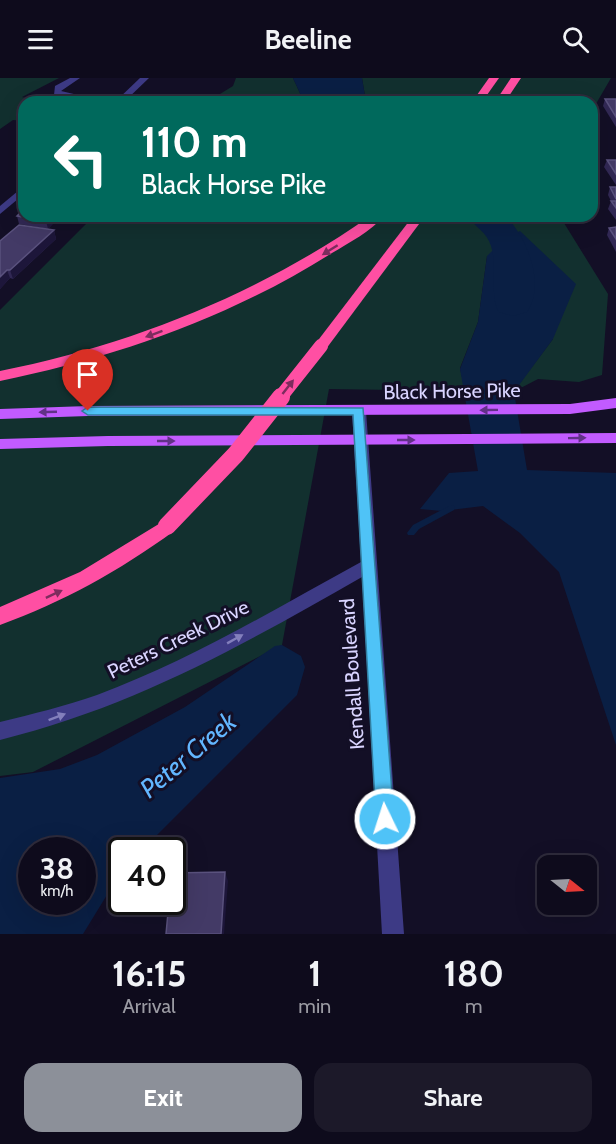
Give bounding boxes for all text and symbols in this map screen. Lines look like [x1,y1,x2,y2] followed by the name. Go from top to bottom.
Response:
[24,23,57,56] icon: menu
[264,23,352,56] text: Beeline
[559,23,592,56] icon: search
[141,116,248,168] text: 110 m
[42,120,120,198] icon: left
[141,168,326,201] text: Black Horse Pike
[322,244,338,255] one-way arrow
[145,329,163,339] one-way arrow
[62,349,113,411] pin
[71,358,104,391] icon: arrive
[383,378,521,404] street label: Black Horse Pike
[282,379,294,395] one-way arrow
[479,405,498,415] one-way arrow
[39,408,58,417] one-way arrow
[567,433,586,443] one-way arrow
[396,435,415,445] one-way arrow
[157,436,176,446] one-way arrow
[46,590,63,599] one-way arrow
[103,594,253,684] street label: Peters Creek Drive
[335,598,369,750] street label: Kendall Boulevard
[227,634,244,644] one-way arrow
[133,705,243,805] water label: Peter Creek
[48,712,66,721] one-way arrow
[353,787,417,851] position arrow
[108,837,186,915] speed limit sign: 40
[40,850,74,887] text: 38
[537,855,597,915] north arrow
[537,855,597,915] map controls
[41,882,73,900] text: km/h
[112,951,186,995] text: 16:15
[308,951,321,995] text: 1
[443,951,504,995] text: 180
[123,994,176,1018] text: Arrival
[298,994,331,1018] text: min
[465,994,482,1018] text: m
[24,1063,302,1132] button: Exit
[314,1063,592,1132] button: Share

